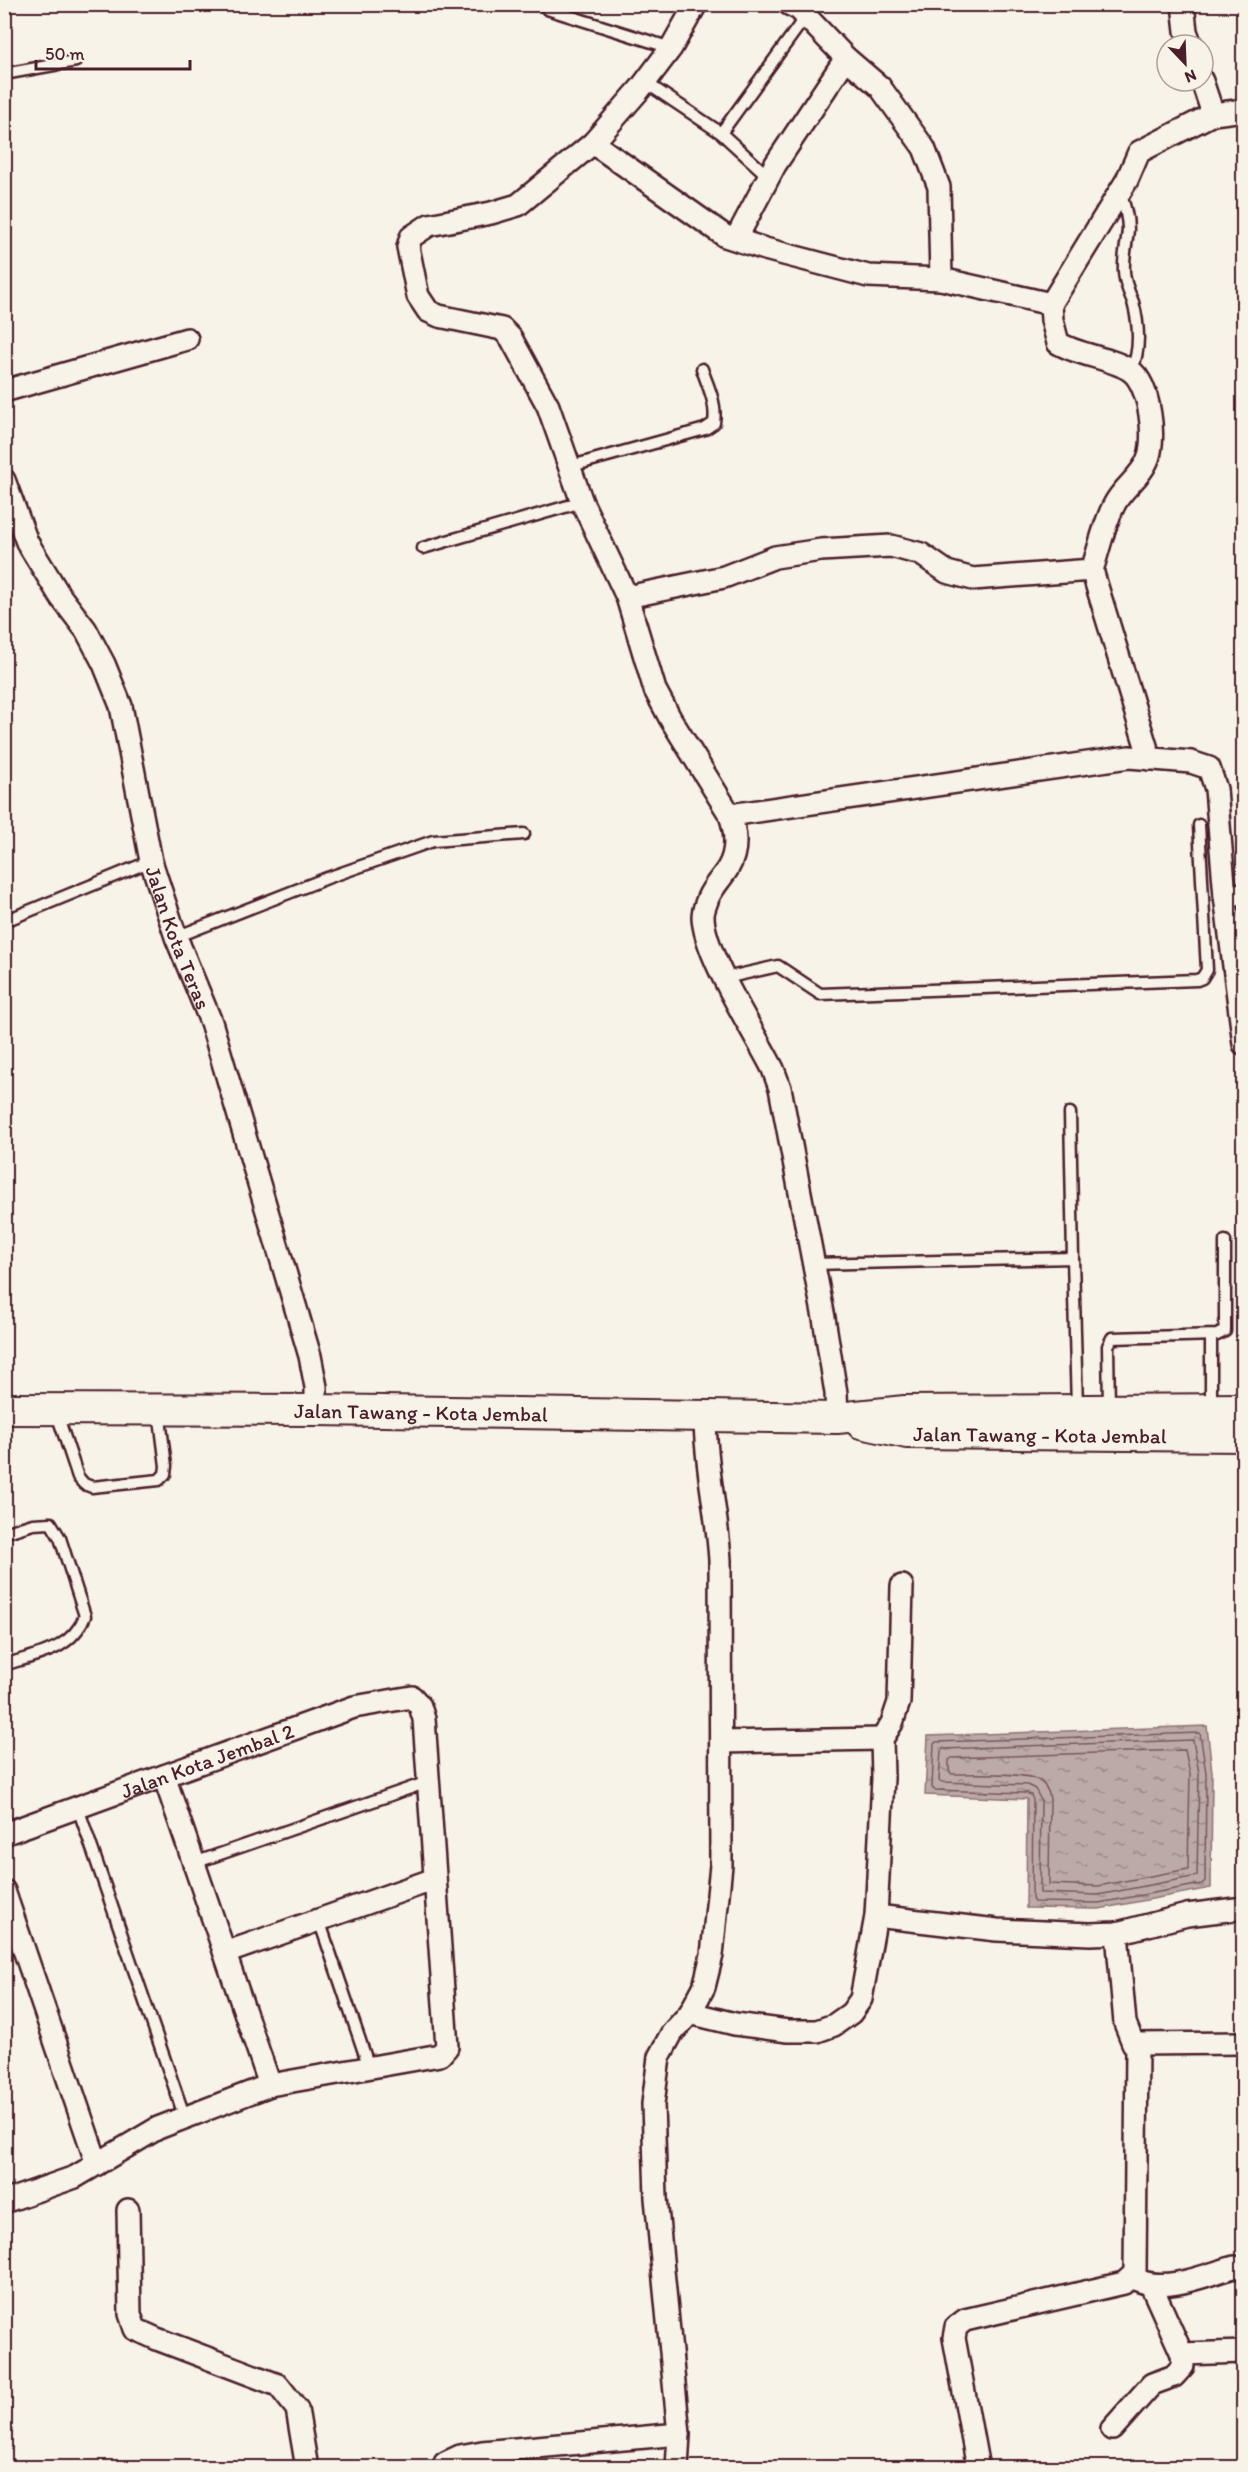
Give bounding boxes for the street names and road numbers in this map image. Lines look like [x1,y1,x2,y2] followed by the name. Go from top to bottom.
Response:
[141,863,217,1013] street label: Jalan Kota Teras
[294,1397,548,1426] street label: Jalan Tawang - Kota Jembal
[913,1421,1167,1448] street label: Jalan Tawang - Kota Jembal
[117,1718,297,1803] street label: Jalan Kota Jembal 2

